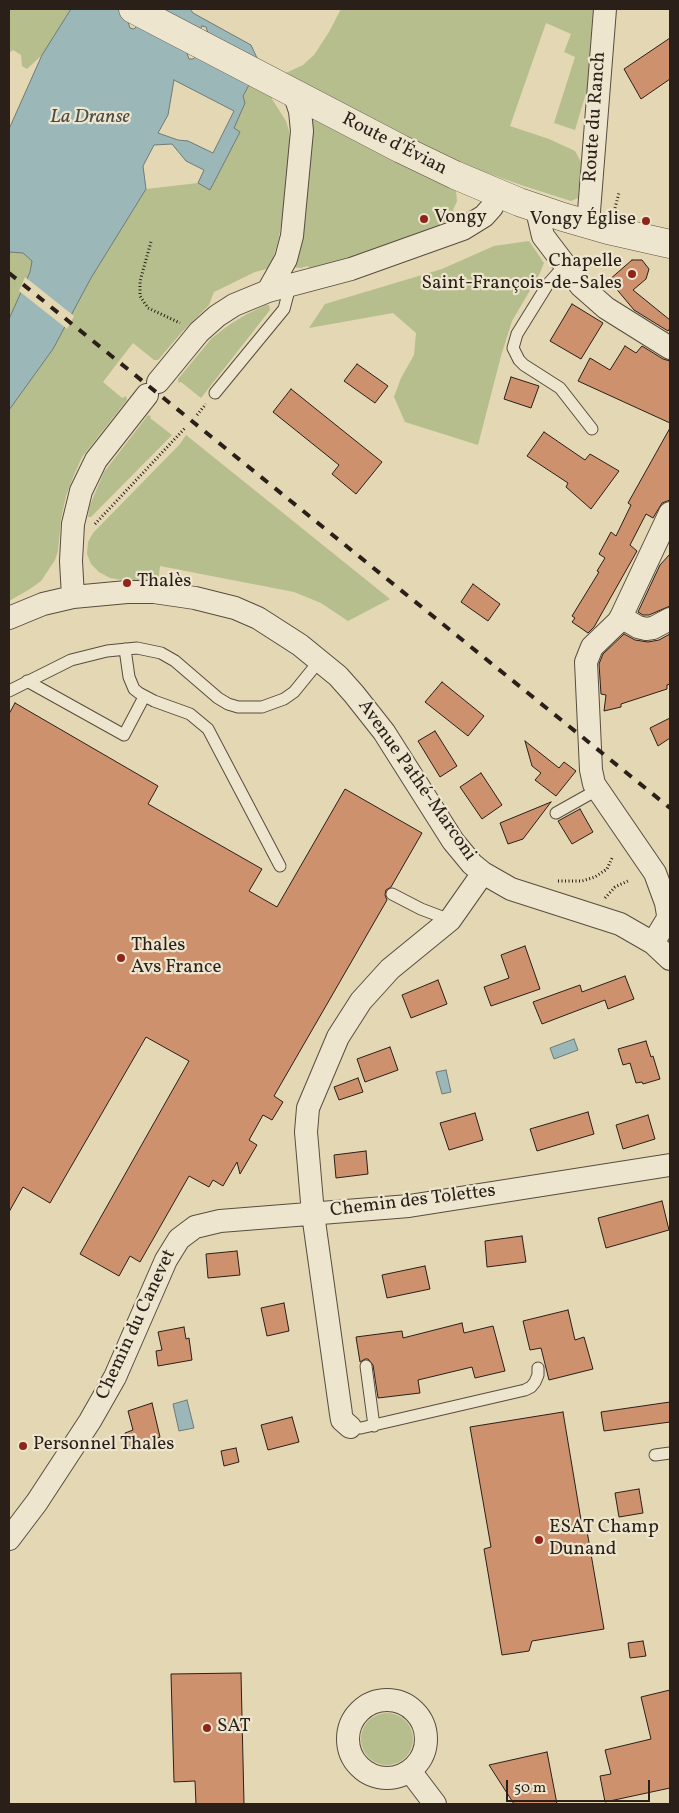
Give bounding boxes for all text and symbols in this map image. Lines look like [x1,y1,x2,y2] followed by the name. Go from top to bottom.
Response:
[580,51,612,183] street label: Route du Ranch
[50,106,130,130] water label: La Dranse
[338,109,450,181] street label: Route d'Évian
[434,208,487,230] place label: Vongy
[530,210,636,232] place label: Vongy Église
[418,213,430,225] marker: Vongy
[640,215,652,227] marker: Vongy Église
[422,252,622,296] place label: Chapelle Saint-François-de-Sales
[626,268,638,280] marker: Chapelle Saint-François-de-Sales
[137,572,191,594] place label: Thalès
[121,577,133,589] marker: Thalès
[352,696,480,866] street label: Avenue Pathé-Marconi
[131,936,222,980] place label: Thales Avs France
[115,952,127,964] marker: Thales Avs France
[329,1181,497,1223] street label: Chemin des Tolettes
[92,1246,182,1404] street label: Chemin du Canevet
[33,1435,174,1457] place label: Personnel Thales
[17,1440,29,1452] marker: Personnel Thales
[549,1518,659,1562] place label: ESAT Champ Dunand
[533,1534,545,1546] marker: ESAT Champ Dunand
[217,1717,251,1739] place label: SAT
[201,1722,213,1734] marker: SAT
[509,1770,653,1802] scale bar
[514,1778,546,1799] text: 50 m

